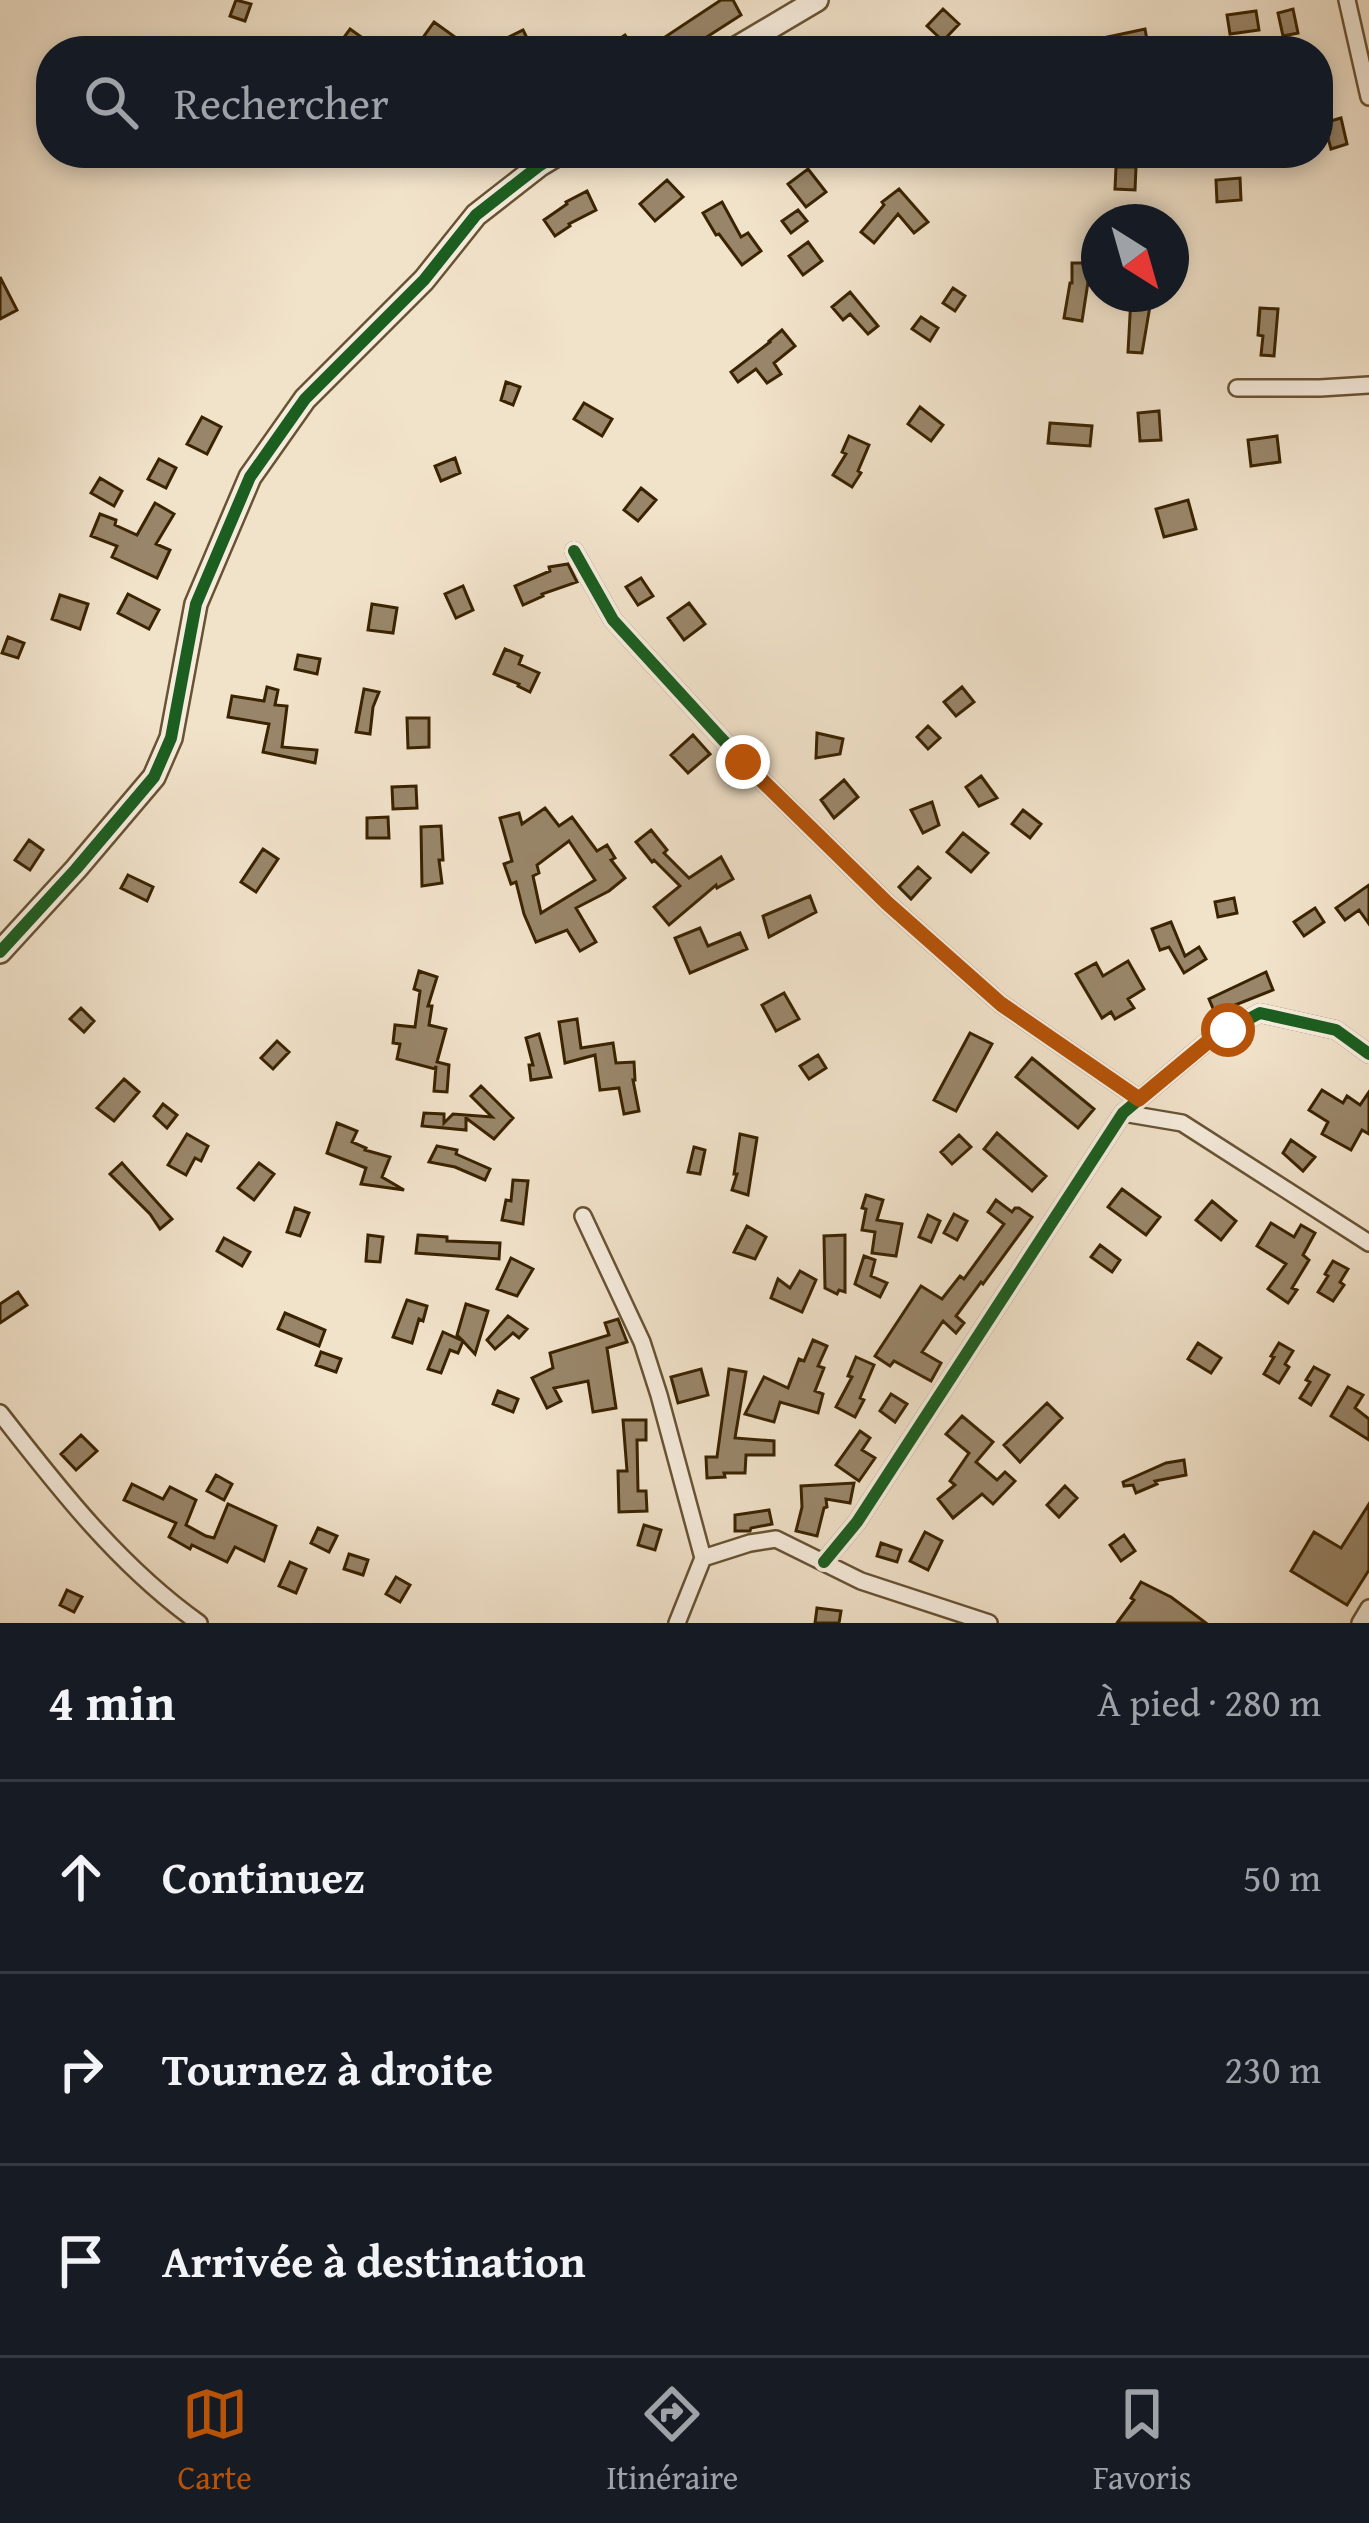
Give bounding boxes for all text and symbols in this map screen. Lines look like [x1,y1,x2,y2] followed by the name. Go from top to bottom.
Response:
[36,36,1333,168] search box
[78,69,144,135] icon: search
[174,70,389,135] text: Rechercher
[1081,204,1189,312] north arrow
[716,735,770,789] route end
[1201,1003,1255,1057] route start
[48,1664,175,1739] text: 4 min
[1097,1673,1321,1730] text: À pied · 280 m
[48,1844,114,1910] icon: ahead
[162,1844,365,1909] text: Continuez
[1243,1848,1321,1905] text: 50 m
[48,2036,114,2102] icon: right
[162,2036,493,2101] text: Tournez à droite
[1224,2040,1321,2097] text: 230 m
[48,2228,114,2294] icon: arrive
[162,2228,586,2293] text: Arrivée à destination
[177,2381,252,2501] tab: Carte
[606,2381,738,2501] tab: Itinéraire
[1093,2381,1192,2501] tab: Favoris

